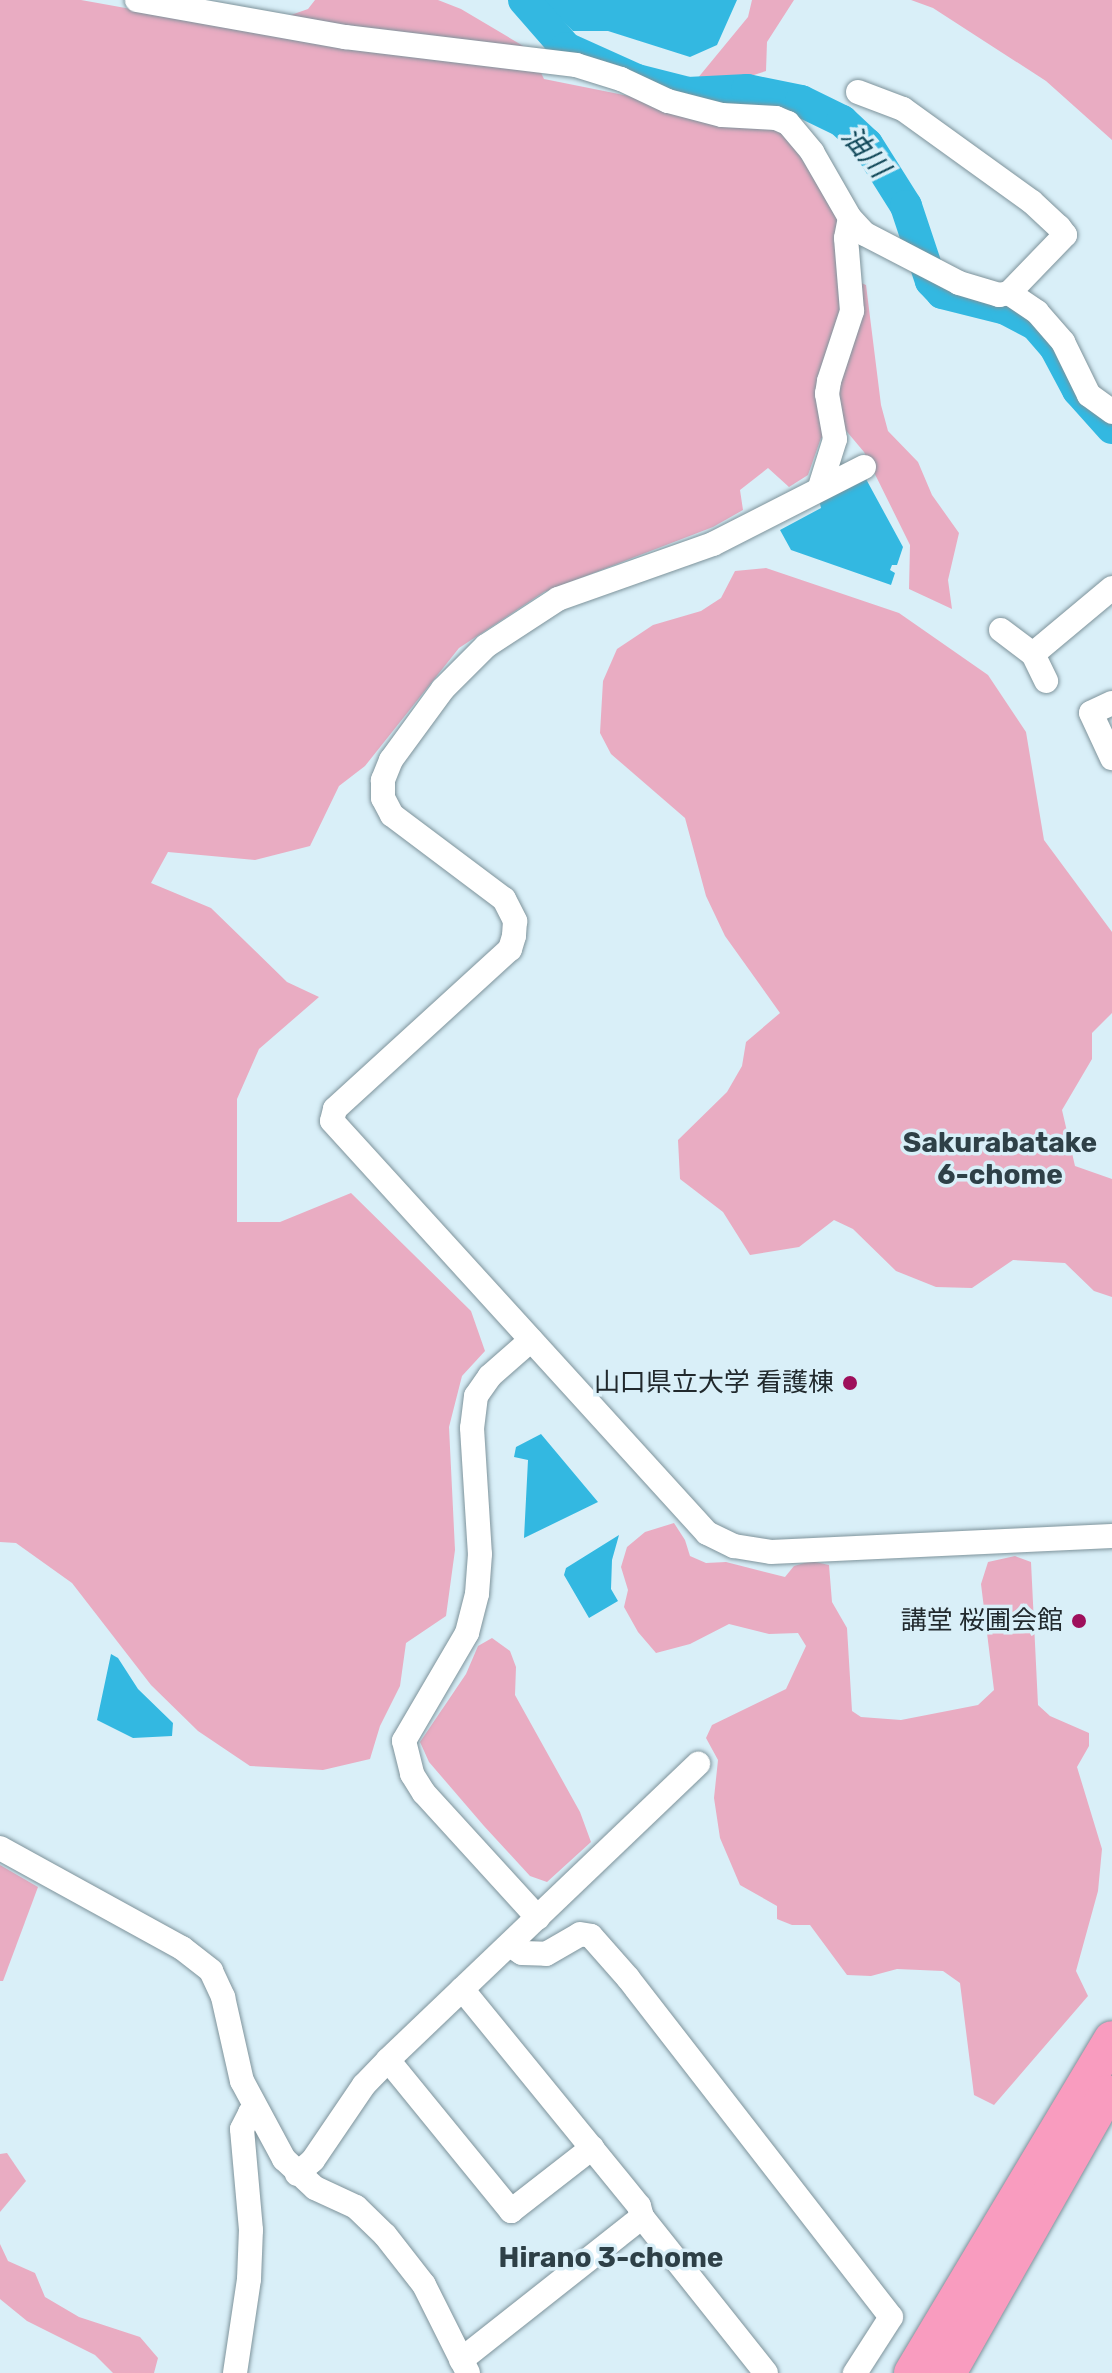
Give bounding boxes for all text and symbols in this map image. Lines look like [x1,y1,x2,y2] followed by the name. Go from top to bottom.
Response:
[834,120,896,184] water label: 油川
[903,1126,1097,1192] district label: Sakurabatake 6-chome
[594,1367,834,1399] place label: 山口県立大学 看護棟
[841,1374,859,1392] marker: 山口県立大学 看護棟
[901,1605,1063,1637] place label: 講堂 桜圃会館
[1070,1612,1088,1630] marker: 講堂 桜圃会館
[499,2241,723,2275] district label: Hirano 3-chome

